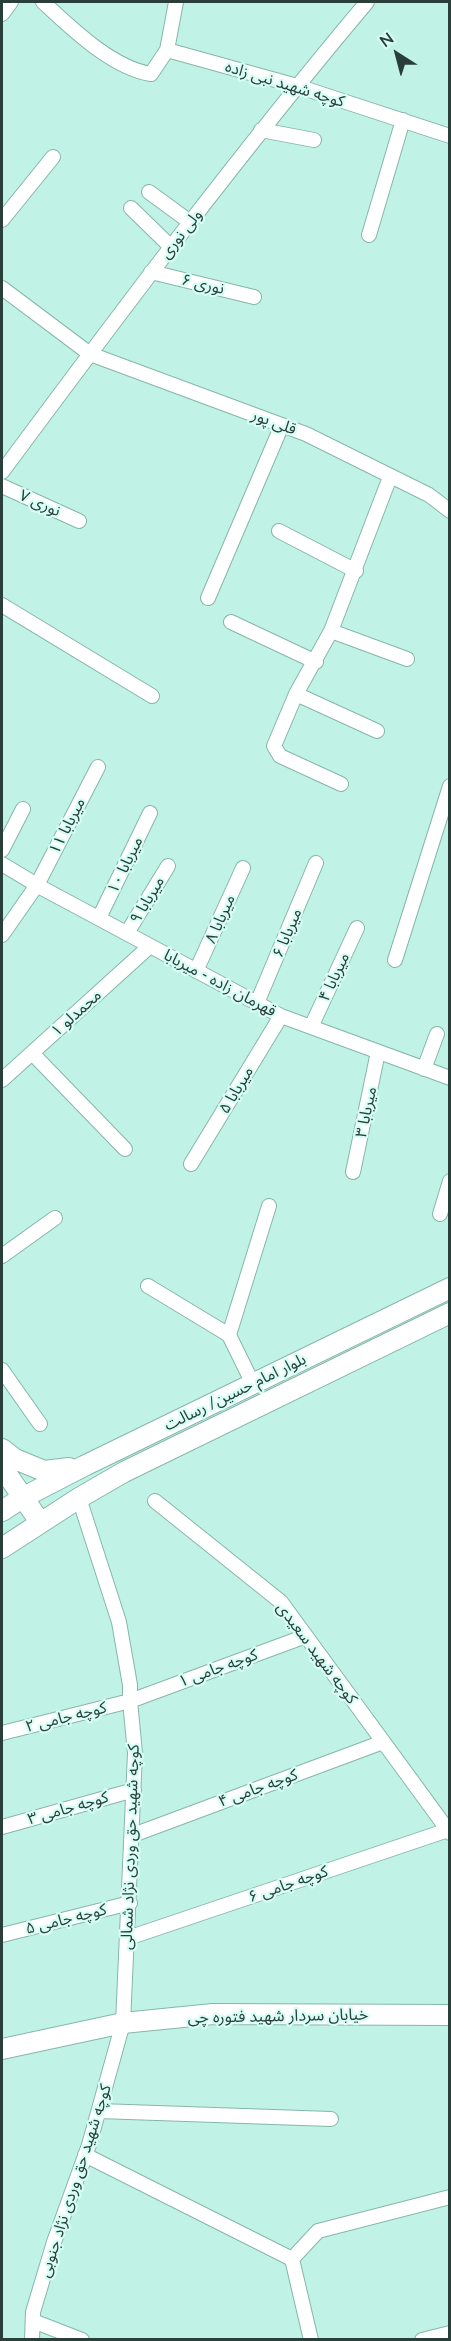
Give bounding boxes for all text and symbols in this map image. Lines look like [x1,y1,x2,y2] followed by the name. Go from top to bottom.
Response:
[367,24,427,84] north arrow
[376,28,397,50] text: N
[223,57,347,111] street label: کوچه شهید نبی زاده
[156,206,206,262] street label: ولی نوری
[180,270,226,298] street label: نوری ۶
[249,405,299,439] street label: قلی پور
[16,485,64,521] street label: نوری ۷
[45,795,89,857] street label: میربابا ۱۱
[103,834,147,896] street label: میربابا ۱۰
[126,873,168,927] street label: میربابا ۹
[201,892,239,946] street label: میربابا ۸
[268,906,306,960] street label: میربابا ۶
[160,945,280,1021] street label: قهرمان زاده - میربابا
[314,950,354,1004] street label: میربابا ۴
[47,985,105,1041] street label: محمدلو ۱
[215,1063,257,1117] street label: میربابا ۵
[351,1085,381,1139] street label: میربابا ۳
[161,1349,309,1435] street label: بلوار امام حسین/ رسالت
[273,1598,361,1708] street label: کوچه شهید سعیدی
[176,1645,260,1691] street label: کوچه جامی ۱
[23,1698,109,1736] street label: کوچه جامی ۲
[117,1744,143,1950] street label: کوچه شهید حق وردی نژاد شمالی
[216,1765,300,1811] street label: کوچه جامی ۴
[25,1787,111,1829] street label: کوچه جامی ۳
[246,1861,330,1907] street label: کوچه جامی ۶
[23,1900,109,1938] street label: کوچه جامی ۵
[187,2005,369,2027] street label: خیابان سردار شهید فتوره چی
[35,2082,115,2280] street label: کوچه شهید حق وردی نژاد جنوبی

